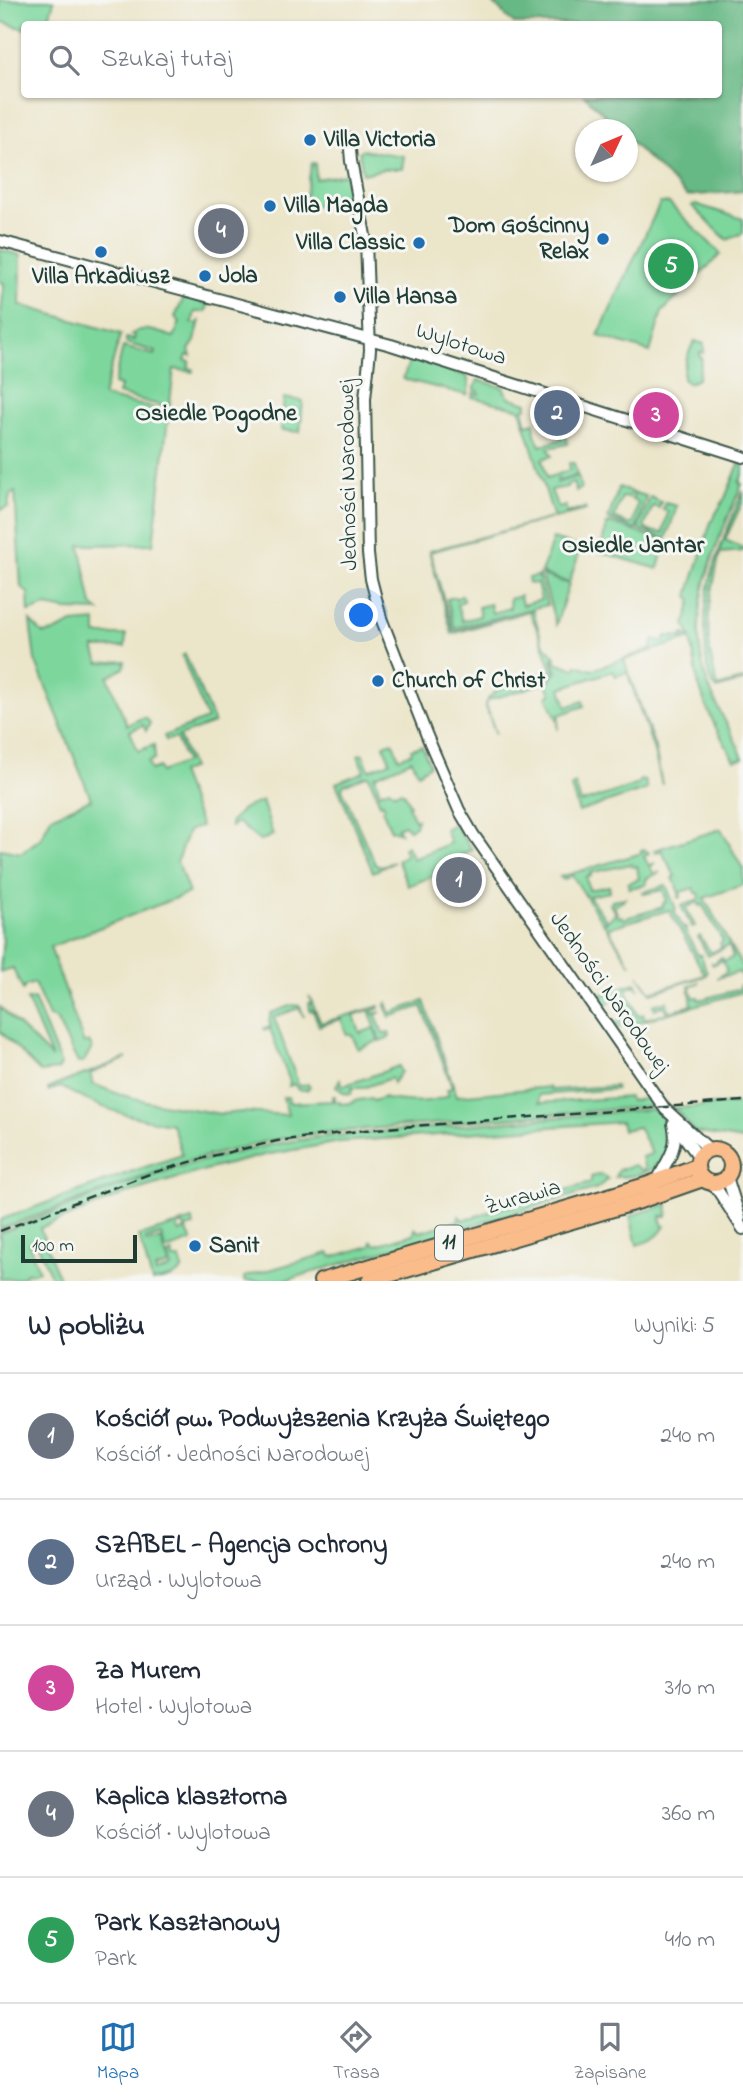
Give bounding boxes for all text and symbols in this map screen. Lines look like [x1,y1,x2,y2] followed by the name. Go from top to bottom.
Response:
[21,21,722,98] search box
[45,41,83,79] icon: search
[101,41,232,79] text: Szukaj tutaj
[575,119,638,182] north arrow
[323,124,436,157] place label: Villa Victoria
[302,132,318,148] marker: Villa Victoria
[283,190,388,225] place label: Villa Magda
[262,198,278,214] marker: Villa Magda
[198,205,244,257] pin: 4
[448,210,589,269] place label: Dom Gościnny Relax
[295,227,406,260] place label: Villa Classic
[595,231,611,247] marker: Dom Gościnny Relax
[411,235,427,251] marker: Villa Classic
[648,240,694,292] pin: 5
[93,244,109,260] marker: Villa Arkadiusz
[219,260,258,293] place label: Jola
[31,261,171,294] place label: Villa Arkadiusz
[197,268,213,284] marker: Jola
[353,281,457,314] place label: Villa Hansa
[332,289,348,305] marker: Villa Hansa
[411,315,511,377] street label: Wylotowa
[331,378,367,571] street label: Jedności Narodowej
[534,387,580,439] pin: 2
[633,389,679,441] pin: 3
[135,397,298,433] district label: Osiedle Pogodne
[562,529,705,564] district label: Osiedle Jantar
[344,598,378,632] your location
[392,665,546,698] place label: Church of Christ
[370,673,386,689] marker: Church of Christ
[436,854,482,906] pin: 1
[541,905,678,1082] street label: Jedności Narodowej
[481,1171,565,1225] street label: Żurawia
[435,1226,463,1260] road number: 11
[209,1230,260,1263] place label: Sanit
[21,1232,136,1264] scale bar
[32,1233,74,1260] text: 100 m
[187,1238,203,1254] marker: Sanit
[28,1305,145,1349] text: W pobliżu
[634,1310,715,1343] text: Wyniki: 5
[95,1401,550,1439] text: Kościół pw. Podwyższenia Krzyża Świętego
[47,1420,55,1453] text: 1
[661,1420,715,1453] text: 240 m
[95,1439,369,1472] text: Kościół · Jedności Narodowej
[95,1527,387,1565] text: SZABEL - Agencja Ochrony
[45,1546,57,1579] text: 2
[661,1546,715,1579] text: 240 m
[95,1565,262,1598] text: Urząd · Wylotowa
[95,1653,201,1691] text: Za Murem
[46,1672,56,1705] text: 3
[665,1672,715,1705] text: 310 m
[95,1691,252,1724] text: Hotel · Wylotowa
[95,1779,287,1817] text: Kaplica klasztorna
[46,1798,56,1831] text: 4
[662,1798,715,1831] text: 360 m
[95,1817,271,1850] text: Kościół · Wylotowa
[95,1905,280,1943] text: Park Kasztanowy
[44,1924,58,1957] text: 5
[665,1924,715,1957] text: 410 m
[95,1943,137,1976] text: Park
[97,2018,139,2087] tab: Mapa
[333,2018,380,2087] tab: Trasa
[574,2018,646,2087] tab: Zapisane

